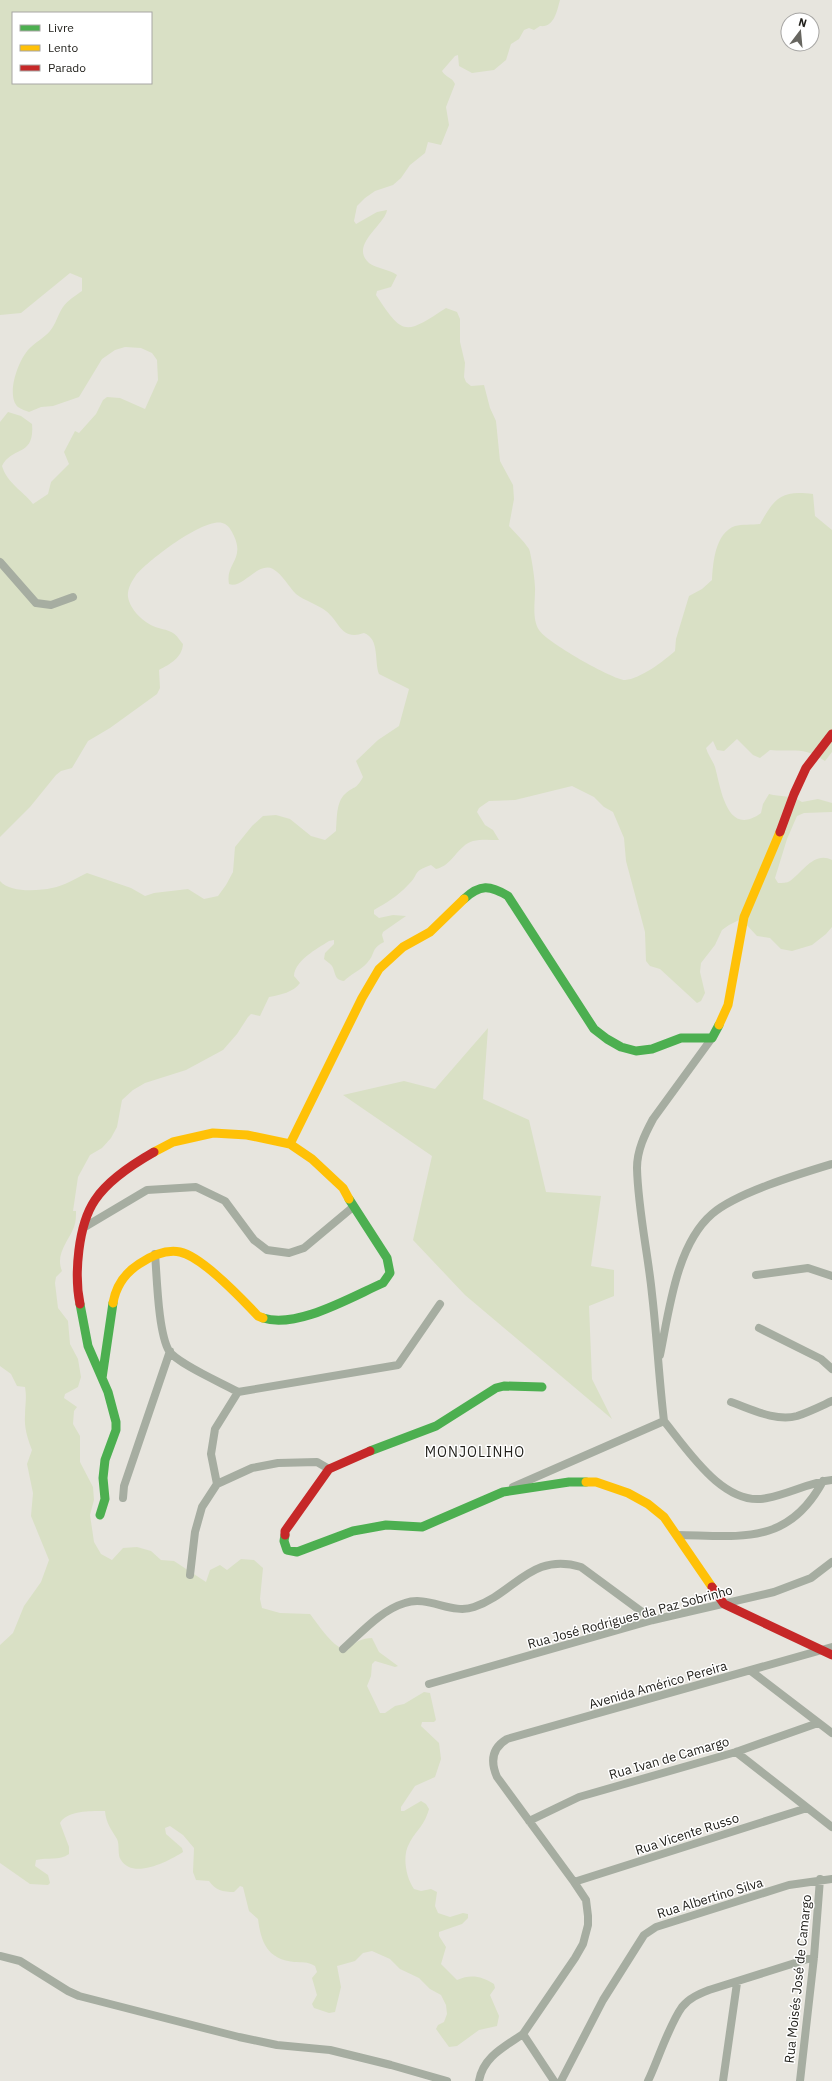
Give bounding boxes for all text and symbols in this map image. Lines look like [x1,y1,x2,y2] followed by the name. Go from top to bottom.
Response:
[12,12,152,84] legend
[780,12,820,52] north arrow
[797,15,809,30] text: N
[48,20,74,35] text: Livre
[48,40,78,55] text: Lento
[48,60,86,75] text: Parado
[425,1443,525,1461] district label: MONJOLINHO
[526,1581,734,1653] street label: Rua José Rodrigues da Paz Sobrinho
[587,1657,729,1713] street label: Avenida Américo Pereira
[607,1733,731,1783] street label: Rua Ivan de Camargo
[633,1809,741,1859] street label: Rua Vicente Russo
[655,1874,765,1922] street label: Rua Albertino Silva
[781,1894,815,2064] street label: Rua Moisés José de Camargo

